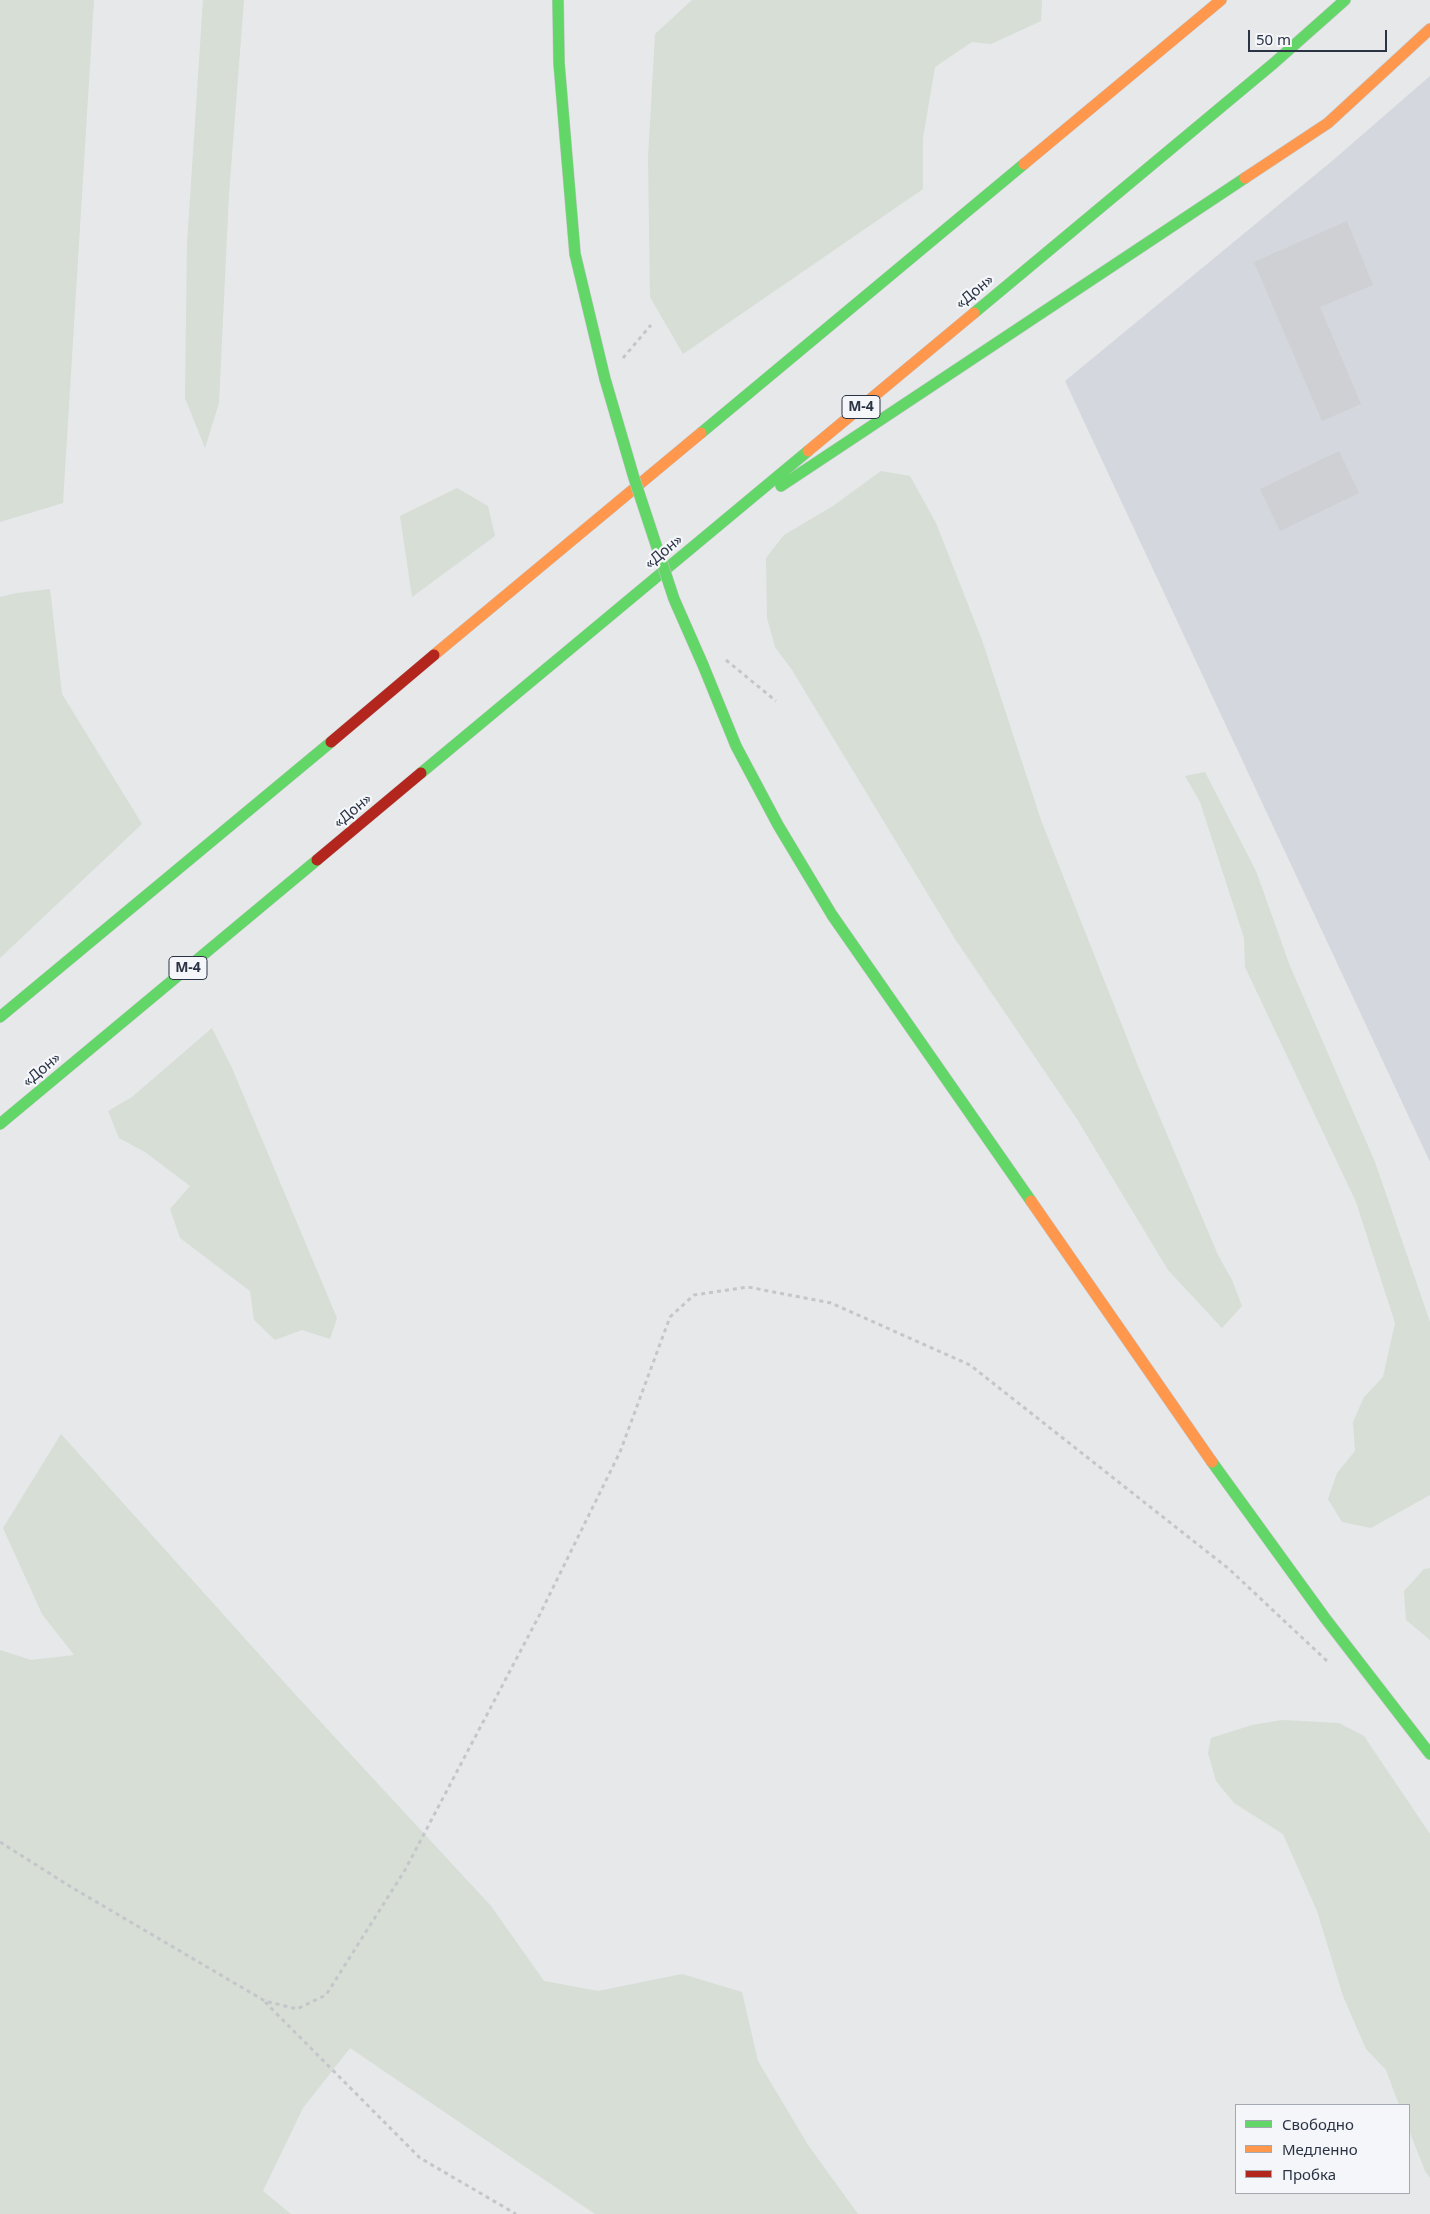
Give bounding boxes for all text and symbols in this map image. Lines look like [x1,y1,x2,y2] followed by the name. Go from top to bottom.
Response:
[1250,20,1389,52] scale bar
[1256,29,1291,49] text: 50 m
[952,271,998,313] street label: «Дон»
[842,396,880,418] road number: М-4
[641,531,687,573] street label: «Дон»
[330,790,376,832] street label: «Дон»
[169,956,207,980] road number: М-4
[19,1049,65,1091] street label: «Дон»
[1235,2104,1410,2194] legend
[1282,2114,1354,2134] text: Свободно
[1282,2139,1358,2159] text: Медленно
[1282,2164,1336,2184] text: Пробка

